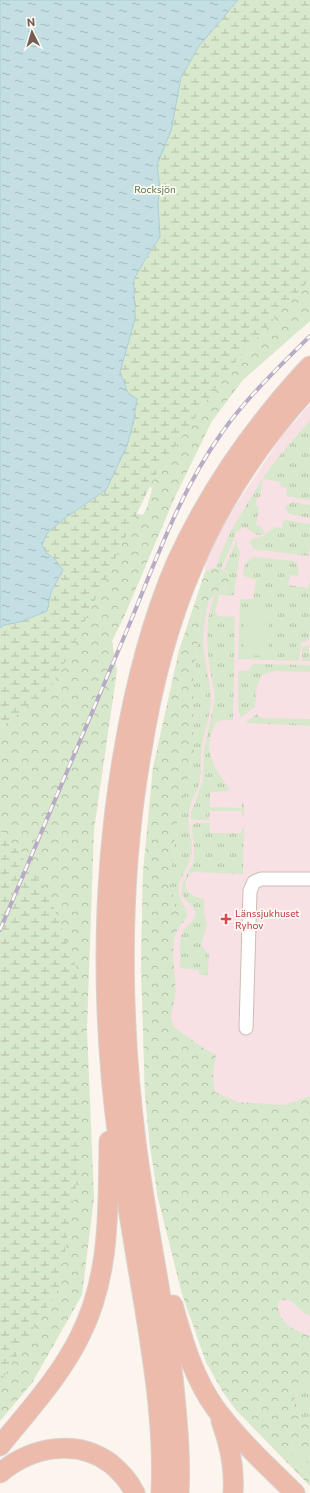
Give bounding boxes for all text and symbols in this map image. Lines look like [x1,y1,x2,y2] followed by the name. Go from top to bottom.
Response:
[12,12,52,52] north arrow
[26,15,36,28] text: N
[134,183,176,195] park label: Rocksjön
[235,907,299,931] place label: Länssjukhuset Ryhov
[220,913,232,925] marker: Länssjukhuset Ryhov

